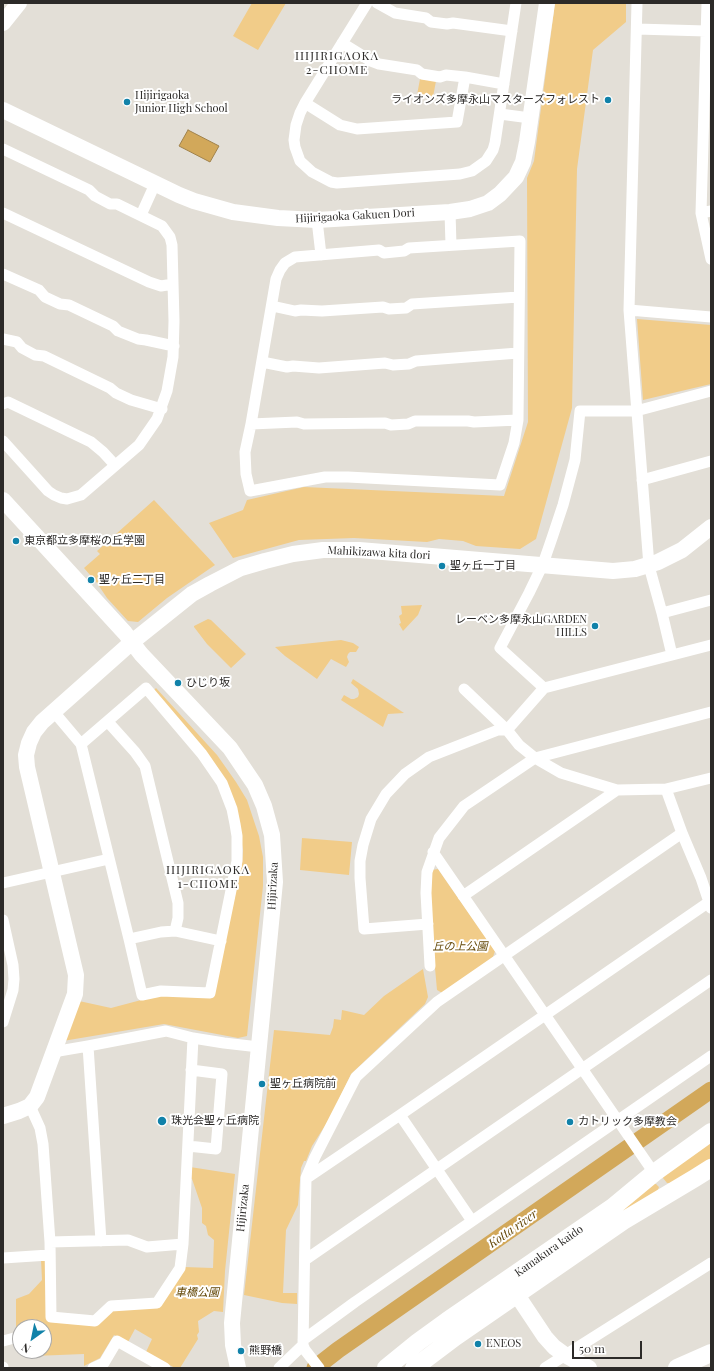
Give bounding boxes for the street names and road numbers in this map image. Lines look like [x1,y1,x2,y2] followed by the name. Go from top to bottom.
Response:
[295,206,415,226] street label: Hijirigaoka Gakuen Dori
[327,544,431,562] street label: Mahikizawa kita dori
[265,862,281,910] street label: Hijirizaka
[234,1183,252,1233] street label: Hijirizaka
[512,1222,586,1280] street label: Kamakura kaido

